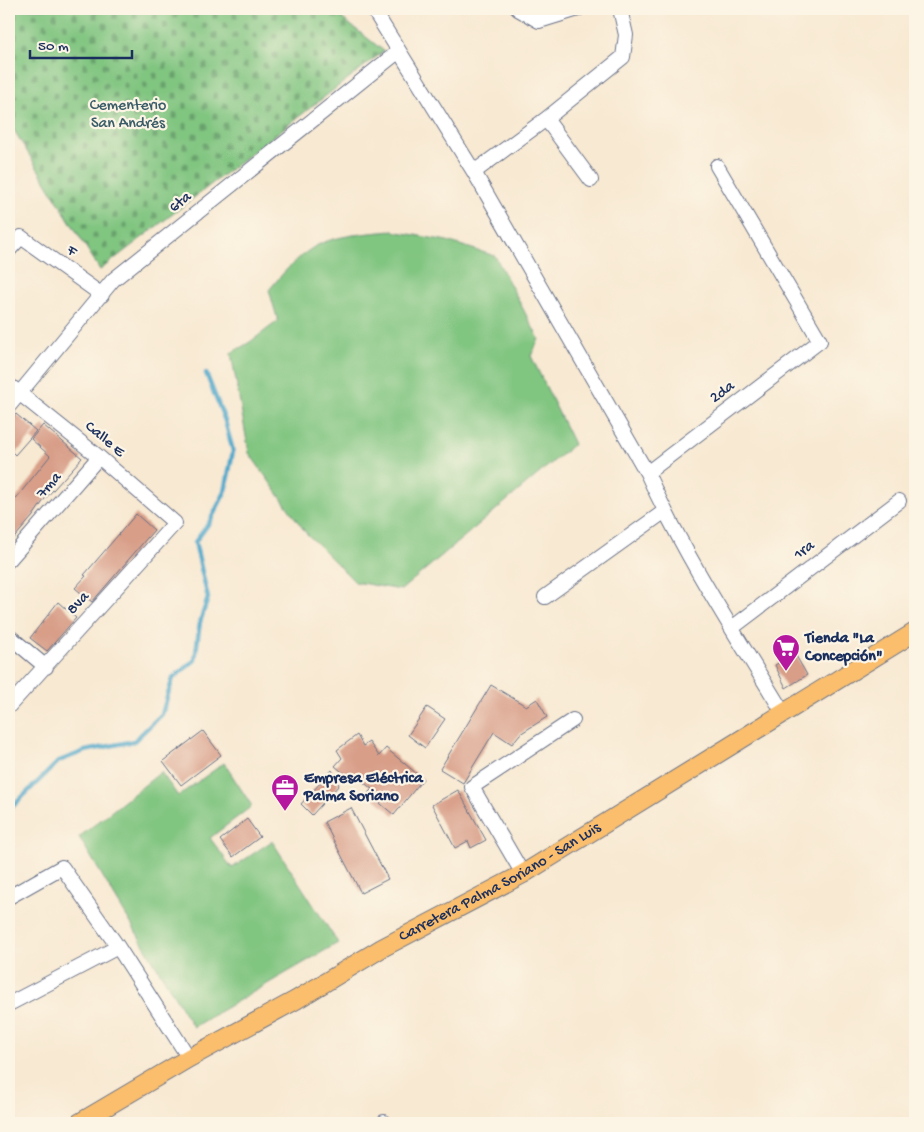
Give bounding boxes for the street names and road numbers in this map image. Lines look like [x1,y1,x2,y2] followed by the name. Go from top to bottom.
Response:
[166,188,197,218] street label: 6ta
[61,241,81,263] street label: F
[707,377,740,408] street label: 2da
[80,418,129,463] street label: Calle E
[33,468,67,504] street label: 7ma
[790,536,820,566] street label: 1ra
[64,588,95,620] street label: 8va
[396,818,605,947] street label: Carretera Palma Soriano - San Luis

